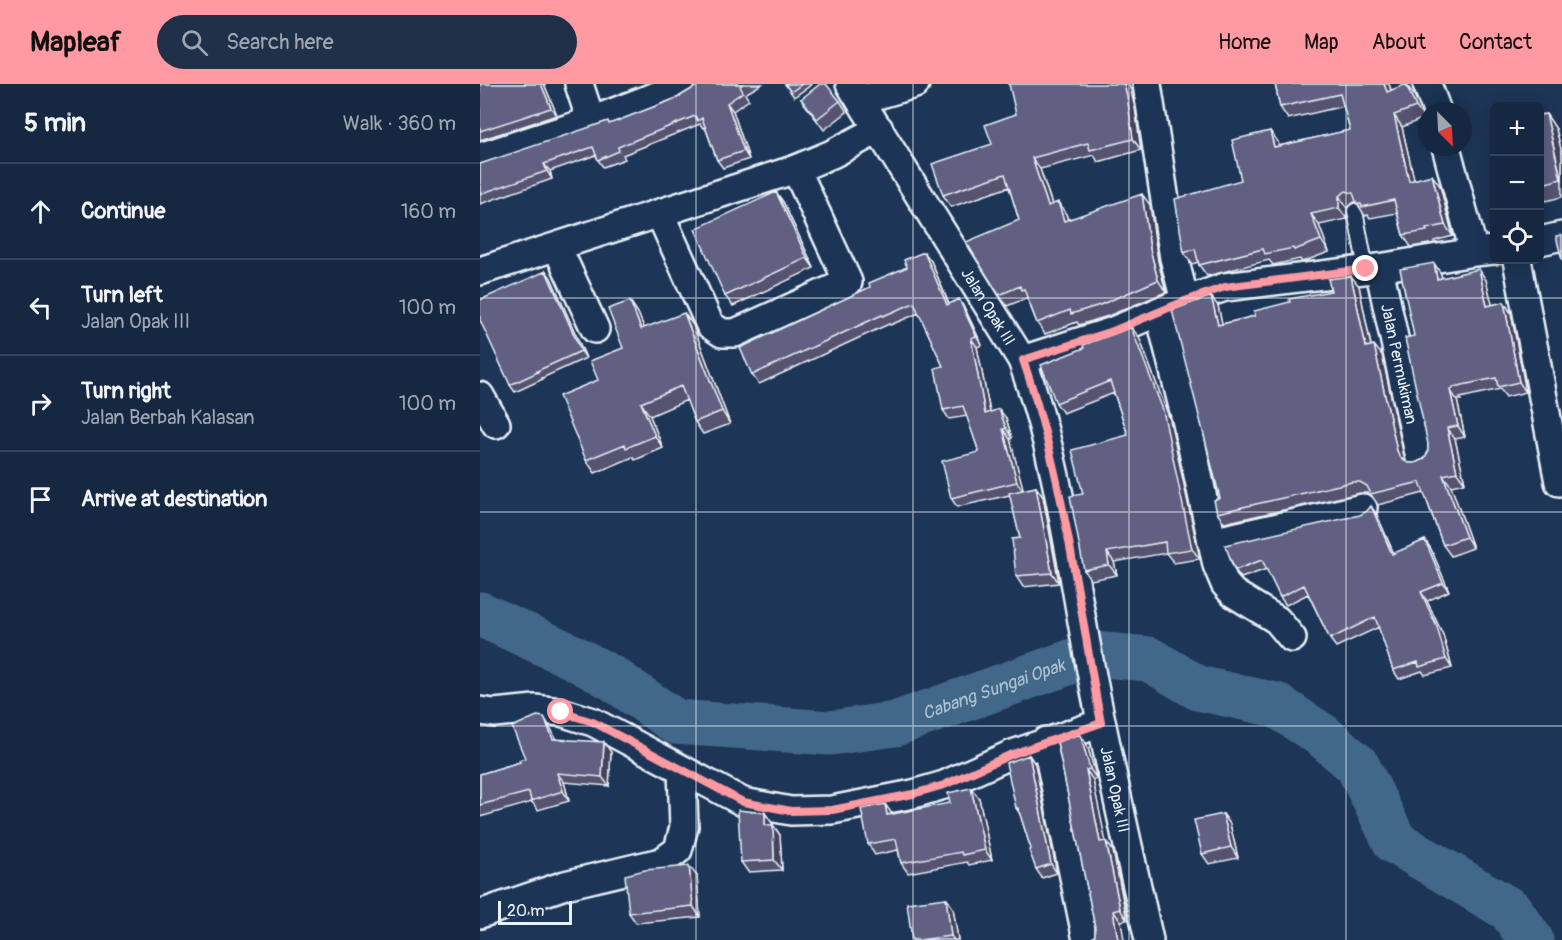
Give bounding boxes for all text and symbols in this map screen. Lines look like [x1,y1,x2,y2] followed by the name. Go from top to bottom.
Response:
[157,15,577,69] search box
[30,25,121,60] text: Mapleaf
[178,26,211,59] icon: search
[226,28,334,56] text: Search here
[1218,29,1271,56] text: Home
[1304,29,1339,56] text: Map
[1372,29,1426,56] text: About
[1459,29,1532,56] text: Contact
[1418,102,1472,156] north arrow
[1490,102,1544,264] map controls
[1490,102,1544,156] button: +
[24,107,86,139] text: 5 min
[343,111,456,136] text: Walk · 360 m
[1490,156,1544,210] button: −
[24,195,57,228] icon: ahead
[81,197,165,225] text: Continue
[401,199,456,224] text: 160 m
[1490,210,1544,264] button: locate
[1352,255,1378,281] route end
[956,265,1019,349] street label: Jalan Opak III
[81,281,163,309] text: Turn left
[24,291,57,324] icon: left
[399,295,456,320] text: 100 m
[1376,302,1421,426] street label: Jalan Permukiman
[81,309,190,334] text: Jalan Opak III
[81,377,171,405] text: Turn right
[24,387,57,420] icon: right
[399,391,456,416] text: 100 m
[81,405,255,430] text: Jalan Berbah Kalasan
[24,483,57,516] icon: arrive
[81,485,267,513] text: Arrive at destination
[919,653,1069,725] water label: Cabang Sungai Opak
[547,698,573,724] route start
[1095,745,1134,834] street label: Jalan Opak III
[498,898,572,926] scale bar
[507,901,545,921] text: 20 m

